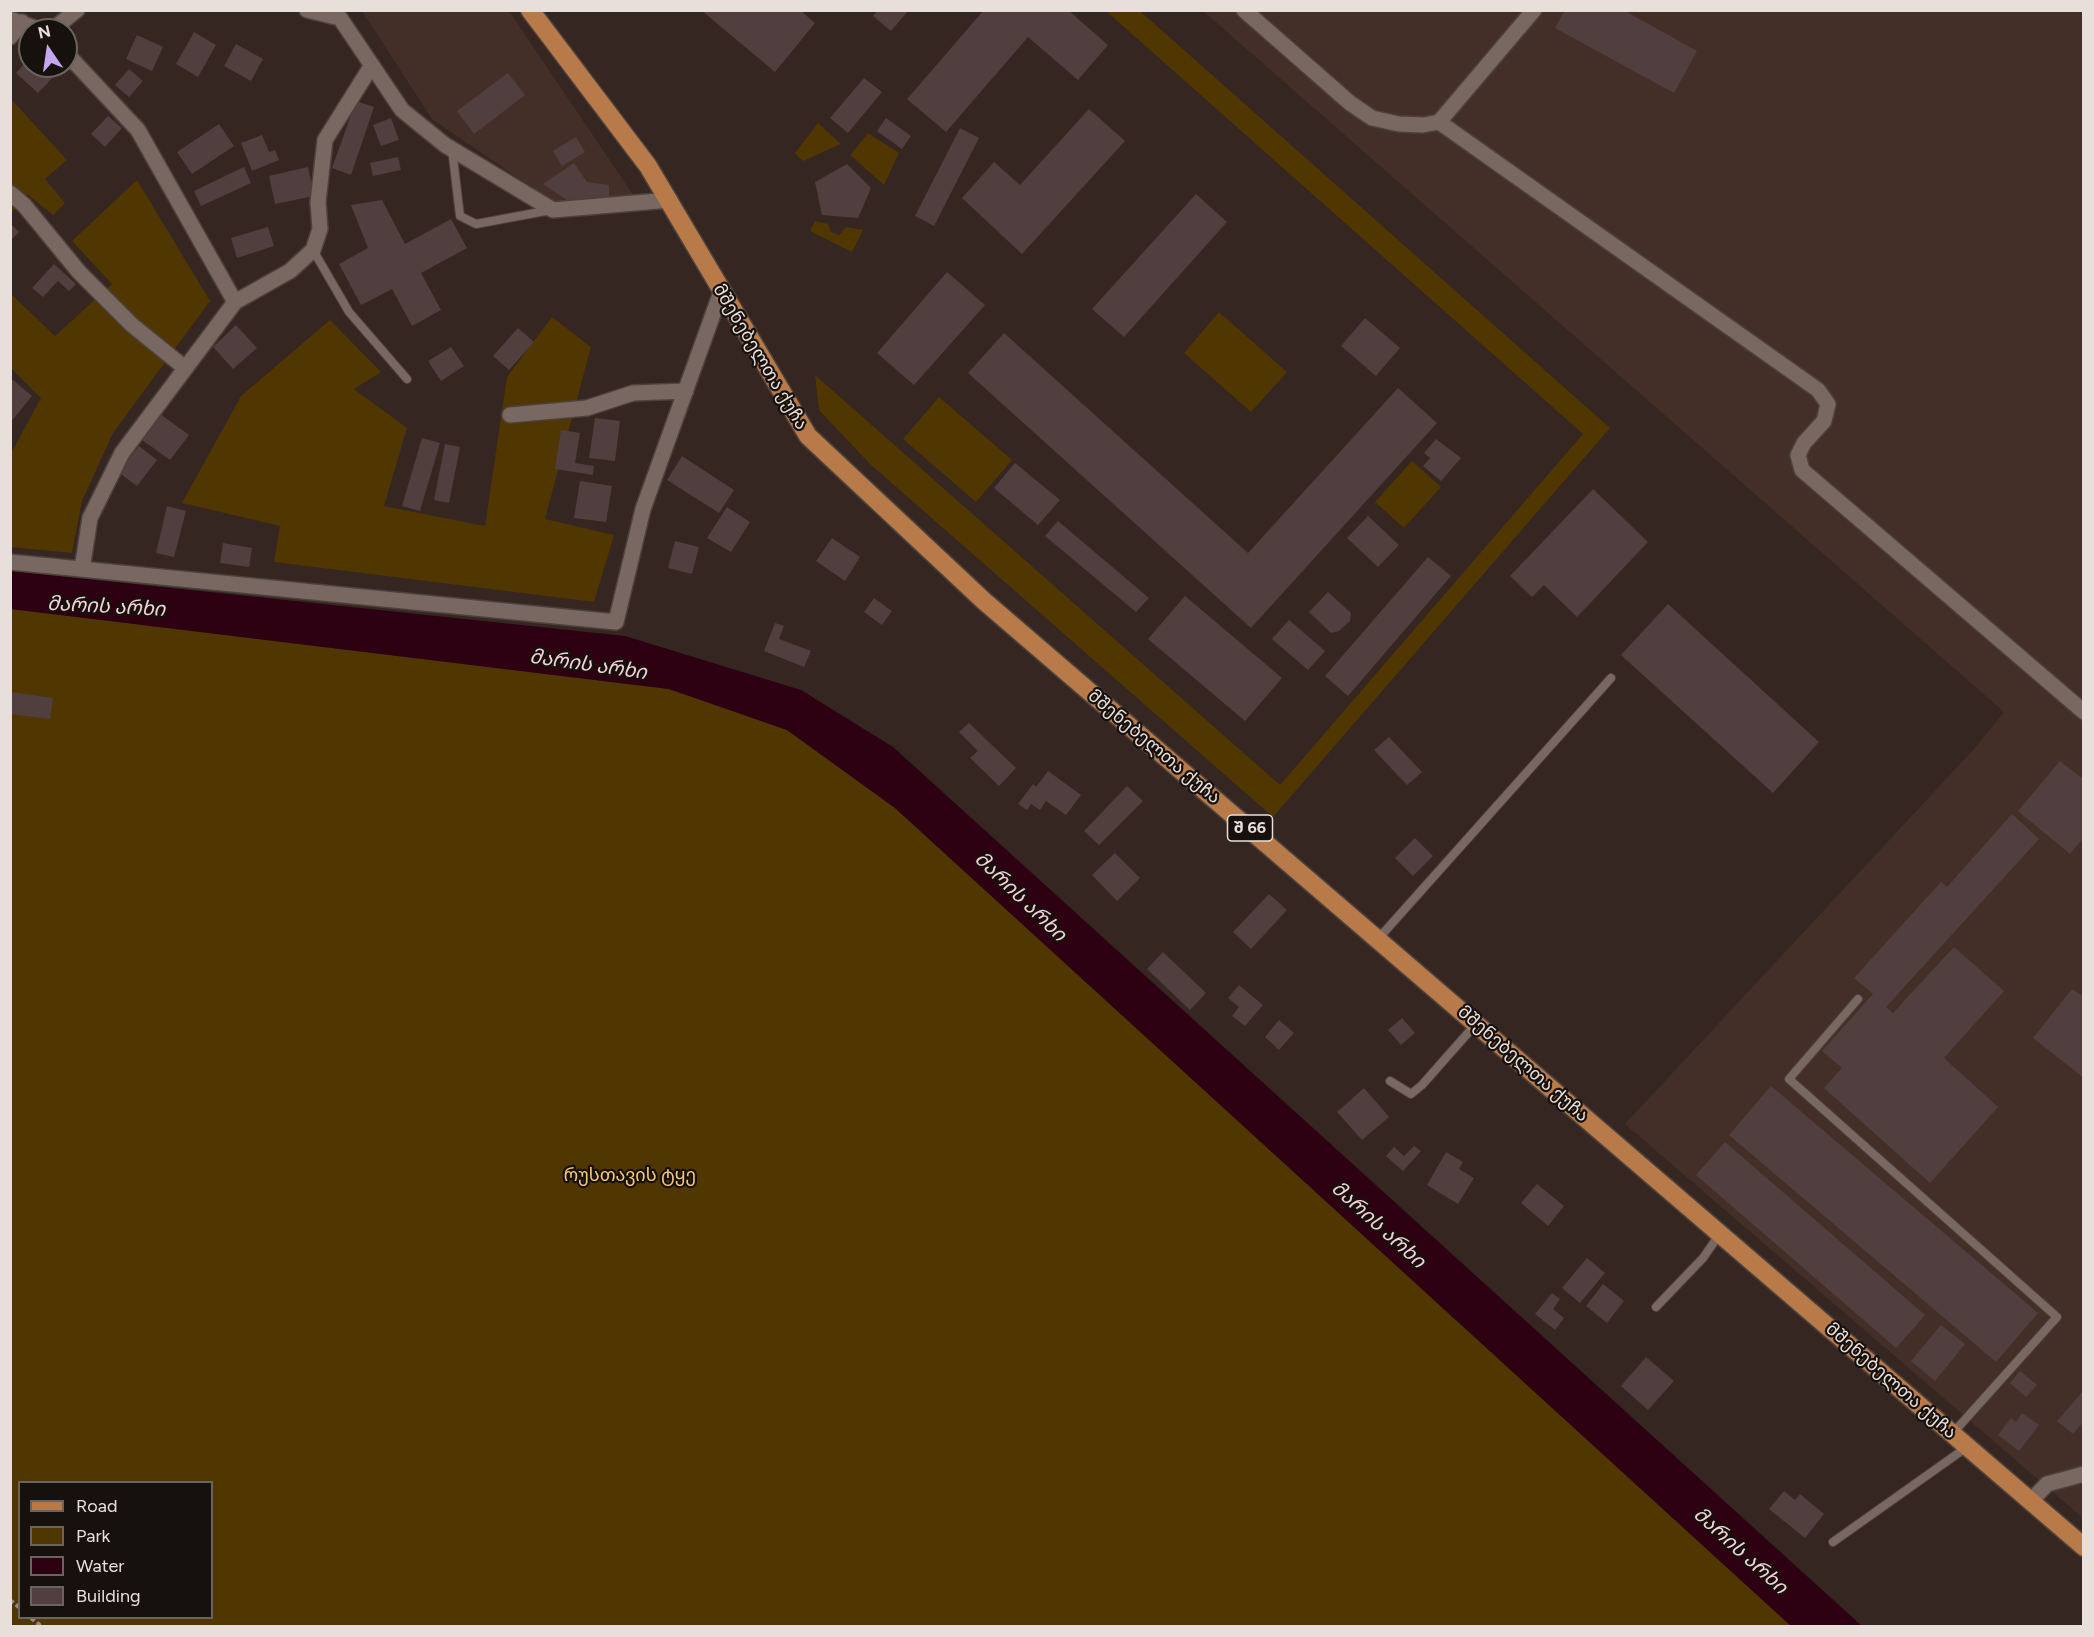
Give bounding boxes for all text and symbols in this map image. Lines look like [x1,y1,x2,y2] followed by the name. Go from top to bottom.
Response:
[18,18,78,78] north arrow
[36,21,52,43] text: N
[708,280,812,434] street label: მშენებელთა ქუჩა
[46,592,166,622] water label: მარის არხი
[528,645,648,685] water label: მარის არხი
[1083,685,1225,809] street label: მშენებელთა ქუჩა
[1228,815,1272,841] road number: შ 66
[969,847,1071,947] water label: მარის არხი
[1453,1001,1593,1127] street label: მშენებელთა ქუჩა
[564,1165,696,1187] park label: რუსთავის ტყე
[1326,1177,1430,1273] water label: მარის არხი
[1821,1318,1961,1444] street label: მშენებელთა ქუჩა
[18,1481,213,1619] legend
[76,1495,117,1517] text: Road
[1688,1503,1792,1599] water label: მარის არხი
[76,1525,110,1547] text: Park
[76,1555,124,1577] text: Water
[76,1585,141,1607] text: Building

